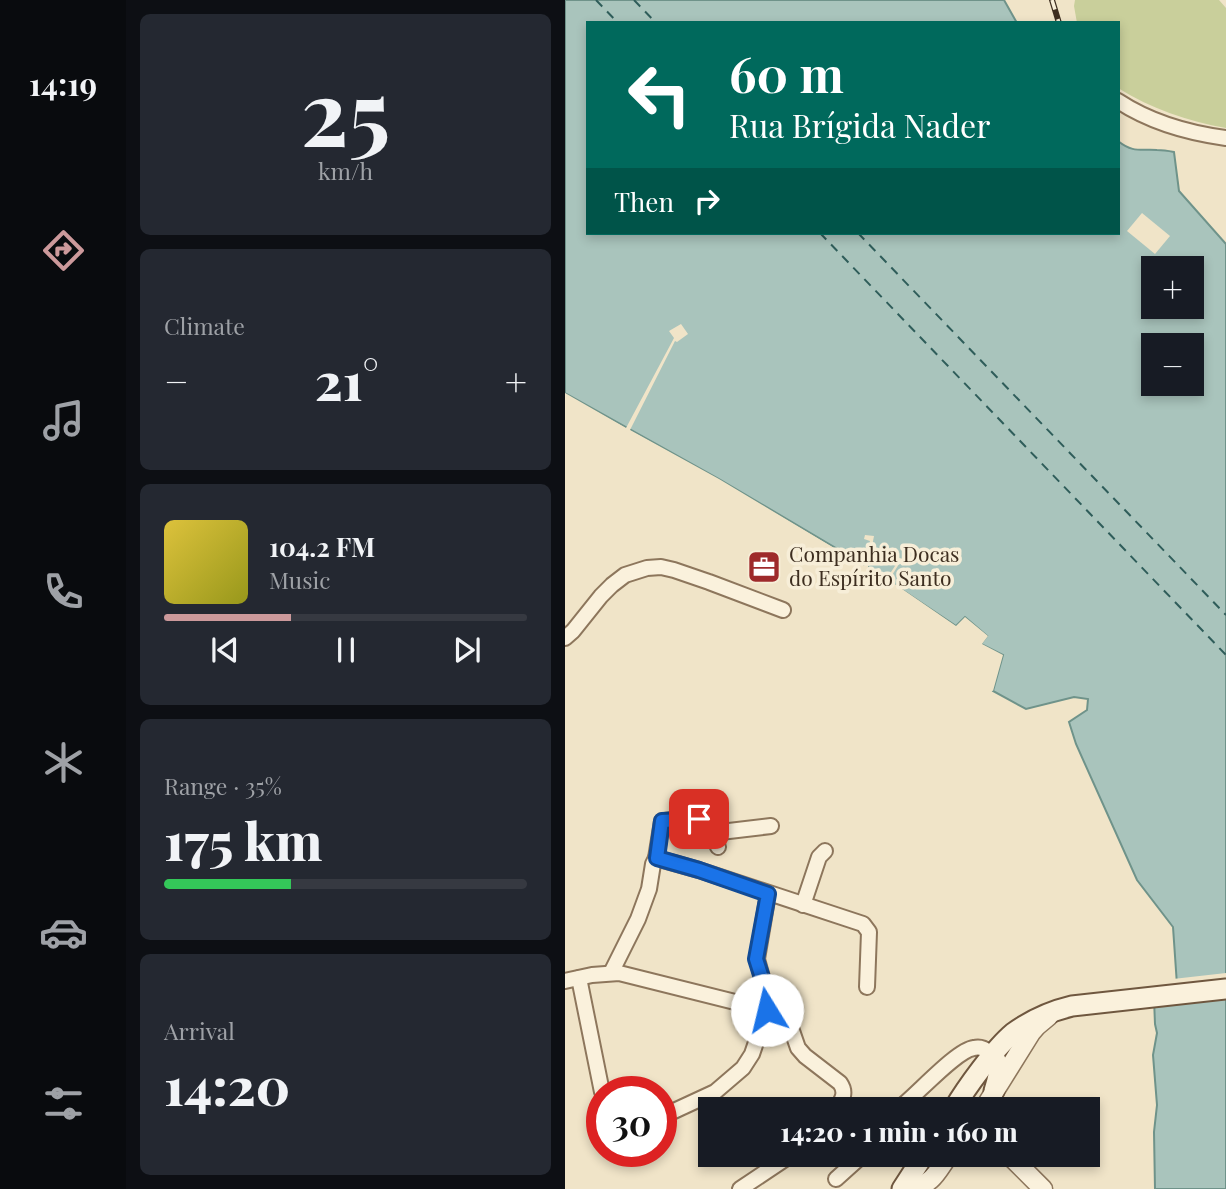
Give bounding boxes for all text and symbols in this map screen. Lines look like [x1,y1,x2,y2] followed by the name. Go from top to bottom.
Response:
[729,40,844,105] text: 60 m
[301,49,390,170] text: 25
[614,49,705,140] icon: left
[29,61,97,104] text: 14:19
[729,103,991,146] text: Rua Brígida Nader
[318,155,373,186] text: km/h
[688,182,726,220] icon: right
[614,184,674,219] text: Then
[39,226,88,275] icon: directions
[1141,256,1204,396] map controls
[1141,256,1204,319] button: +
[164,310,245,341] text: Climate
[1141,333,1204,396] button: −
[315,345,379,414] text: 21°
[164,355,189,406] text: −
[505,355,527,406] text: +
[39,396,88,445] icon: music
[269,529,375,564] text: 104.2 FM
[789,539,959,591] place label: Companhia Docas do Espírito Santo
[745,548,783,586] office icon: Companhia Docas do Espírito Santo
[269,564,330,595] text: Music
[39,567,88,616] icon: phone
[206,631,244,669] icon: previous
[327,631,365,669] icon: pause
[448,631,486,669] icon: next
[39,738,88,787] icon: climate
[164,770,282,801] text: Range · 35%
[669,789,729,849] pin
[680,800,718,838] icon: arrive
[164,805,322,874] text: 175 km
[39,908,88,957] icon: car
[730,973,804,1047] position arrow
[164,1015,235,1046] text: Arrival
[164,1050,290,1119] text: 14:20
[586,1076,677,1167] speed limit sign: 30
[39,1079,88,1128] icon: filters
[780,1114,1018,1149] text: 14:20 · 1 min · 160 m

